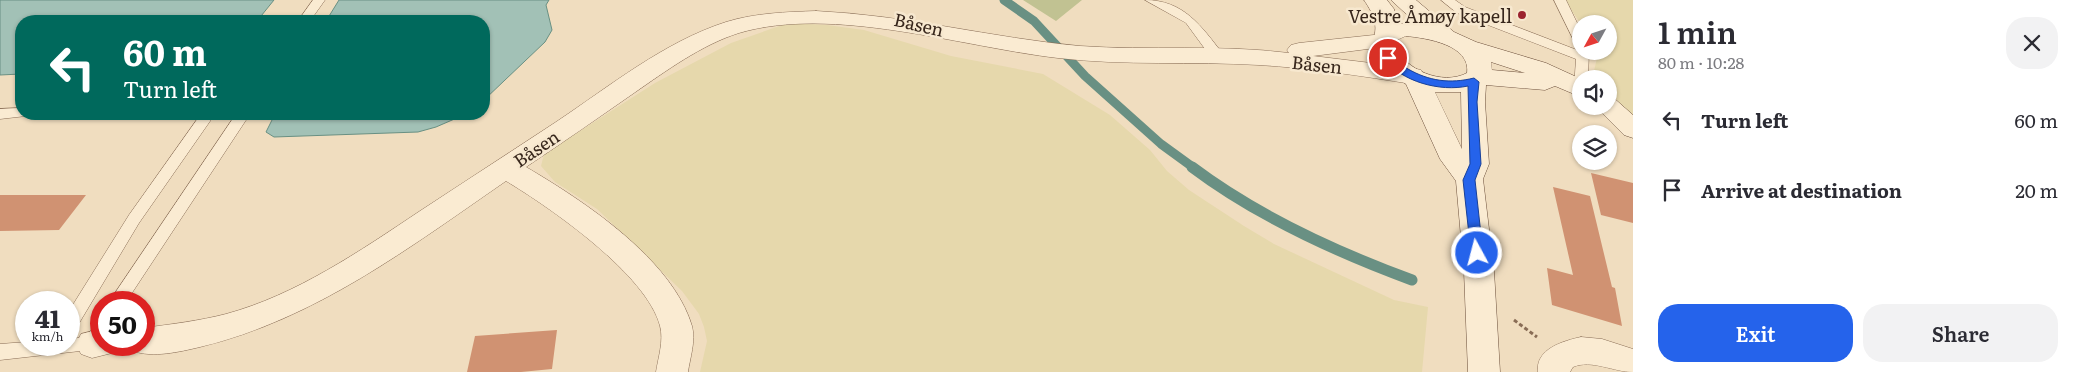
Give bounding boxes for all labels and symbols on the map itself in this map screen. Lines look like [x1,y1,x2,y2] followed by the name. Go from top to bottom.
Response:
[1348,2,1512,29] place label: Vestre Åmøy kapell
[891,5,947,43] street label: Båsen
[1516,9,1528,21] marker: Vestre Åmøy kapell
[1572,15,1618,60] north arrow
[1367,37,1409,79] pin
[1290,48,1344,80] street label: Båsen
[507,123,565,173] street label: Båsen
[1450,226,1502,278] position arrow
[90,291,155,356] speed limit sign: 50

